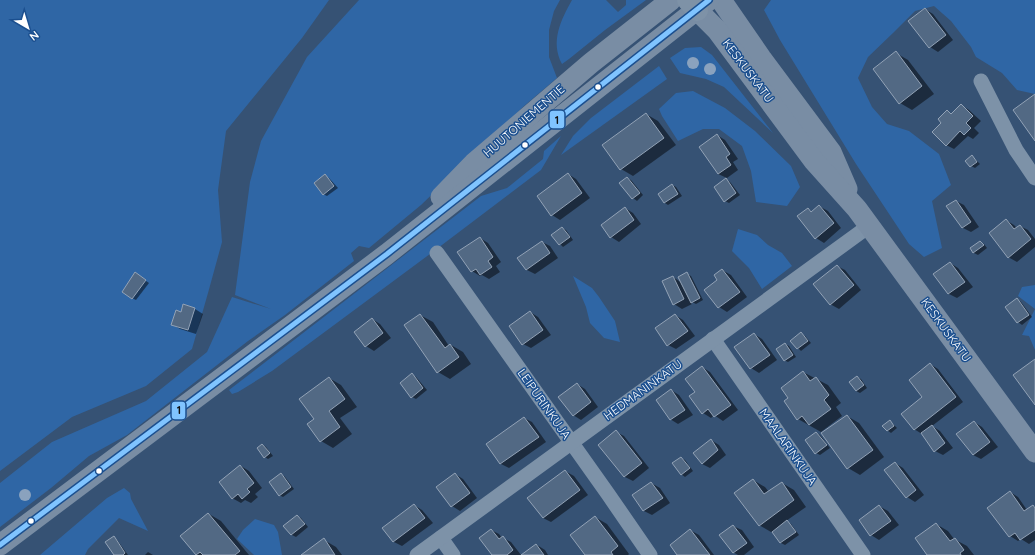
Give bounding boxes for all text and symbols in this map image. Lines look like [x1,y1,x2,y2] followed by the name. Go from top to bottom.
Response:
[8,8,48,48] north arrow
[27,28,42,44] text: N
[720,36,777,105] street label: KESKUSKATU
[480,81,568,160] street label: HUUTONIEMENTIE
[593,82,603,92] unlabelled marker
[549,110,565,129] line badge: 1
[555,113,559,127] text: 1
[520,140,530,150] unlabelled marker
[918,295,975,365] street label: KESKUSKATU
[601,356,685,423] street label: HEDMANINKATU
[515,366,574,442] street label: LEIPURINKUJA
[171,401,186,420] line badge: 1
[177,403,181,417] text: 1
[756,405,821,488] street label: MAALARINKUJA
[94,466,104,476] unlabelled marker
[26,516,36,526] unlabelled marker

